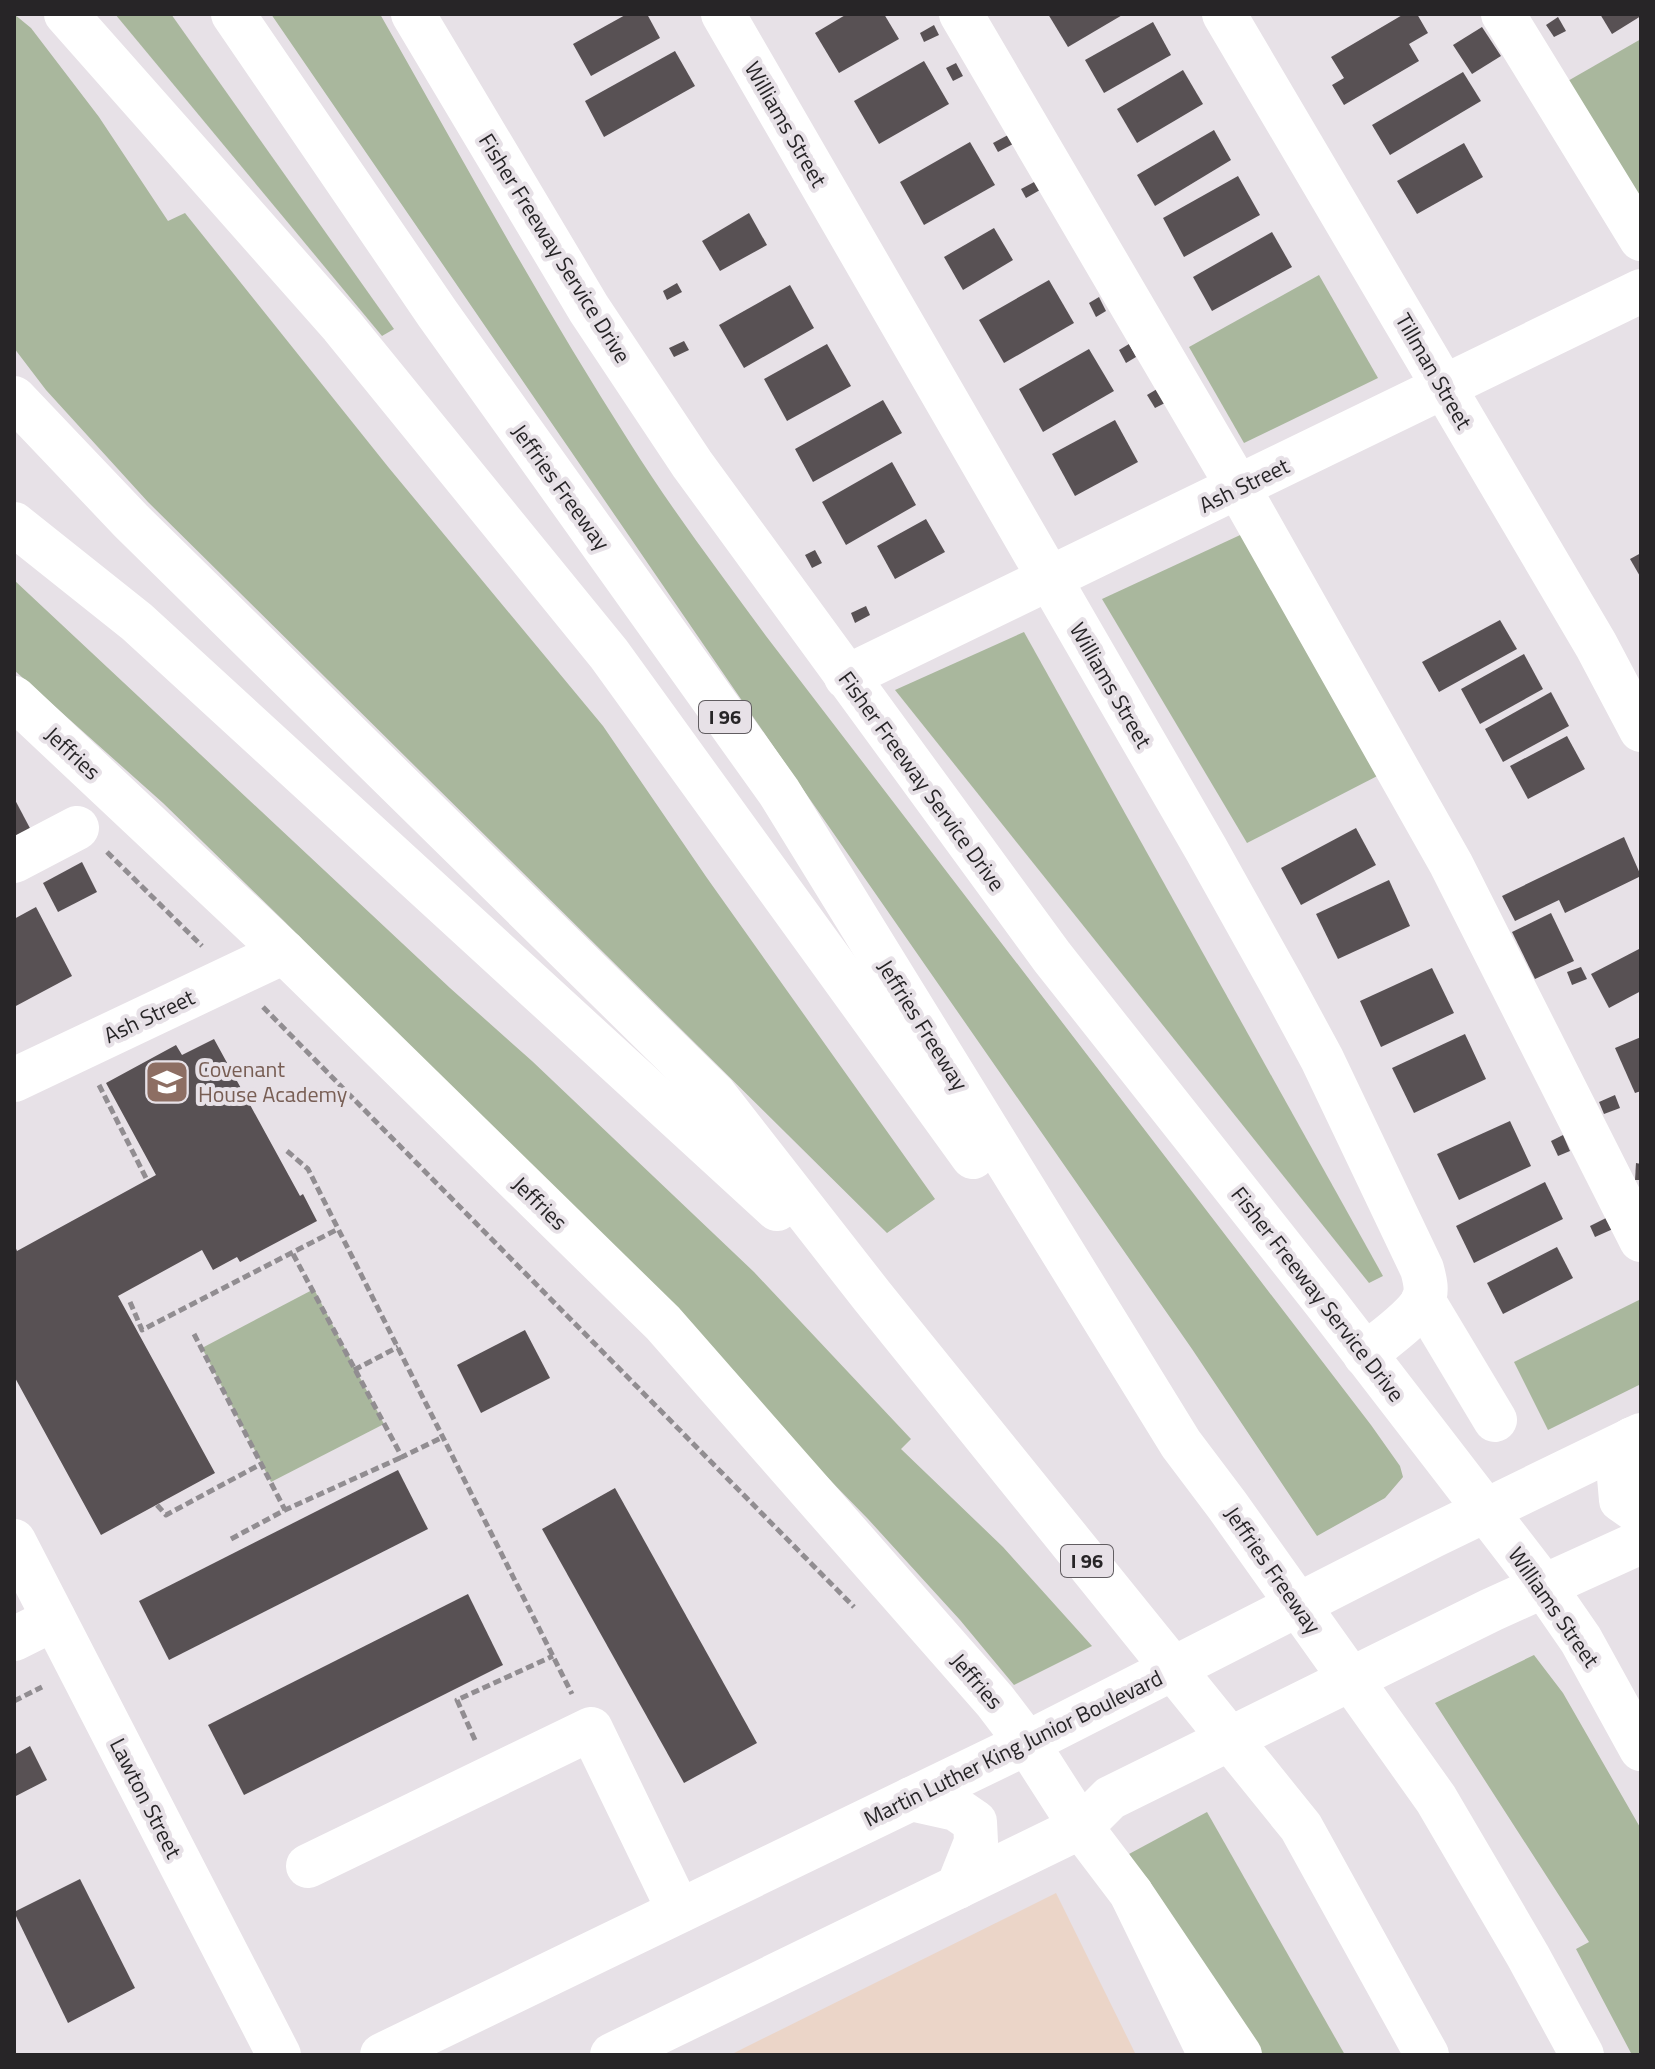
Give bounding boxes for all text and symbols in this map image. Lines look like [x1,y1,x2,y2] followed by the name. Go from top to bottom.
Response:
[736,55,836,194] street label: Williams Street
[470,127,640,369] street label: Fisher Freeway Service Drive
[1387,306,1481,436] street label: Tillman Street
[503,417,619,558] street label: Jeffries Freeway
[1193,448,1295,521] street label: Ash Street
[1061,616,1161,755] street label: Williams Street
[830,664,1014,898] street label: Fisher Freeway Service Drive
[699,701,751,733] road number: I 96
[37,718,109,788] street label: Jeffries
[869,953,977,1098] street label: Jeffries Freeway
[98,980,200,1052] street label: Ash Street
[198,1052,348,1111] place label: Covenant House Academy
[143,1058,191,1106] school or university icon: Covenant House Academy
[505,1168,575,1238] street label: Jeffries
[1223,1179,1413,1409] street label: Fisher Freeway Service Drive
[1216,1499,1330,1641] street label: Jeffries Freeway
[1500,1540,1608,1675] street label: Williams Street
[1061,1545,1113,1577] road number: I 96
[943,1645,1011,1717] street label: Jeffries
[858,1661,1168,1835] street label: Martin Luther King Junior Boulevard
[101,1732,191,1864] street label: Lawton Street

